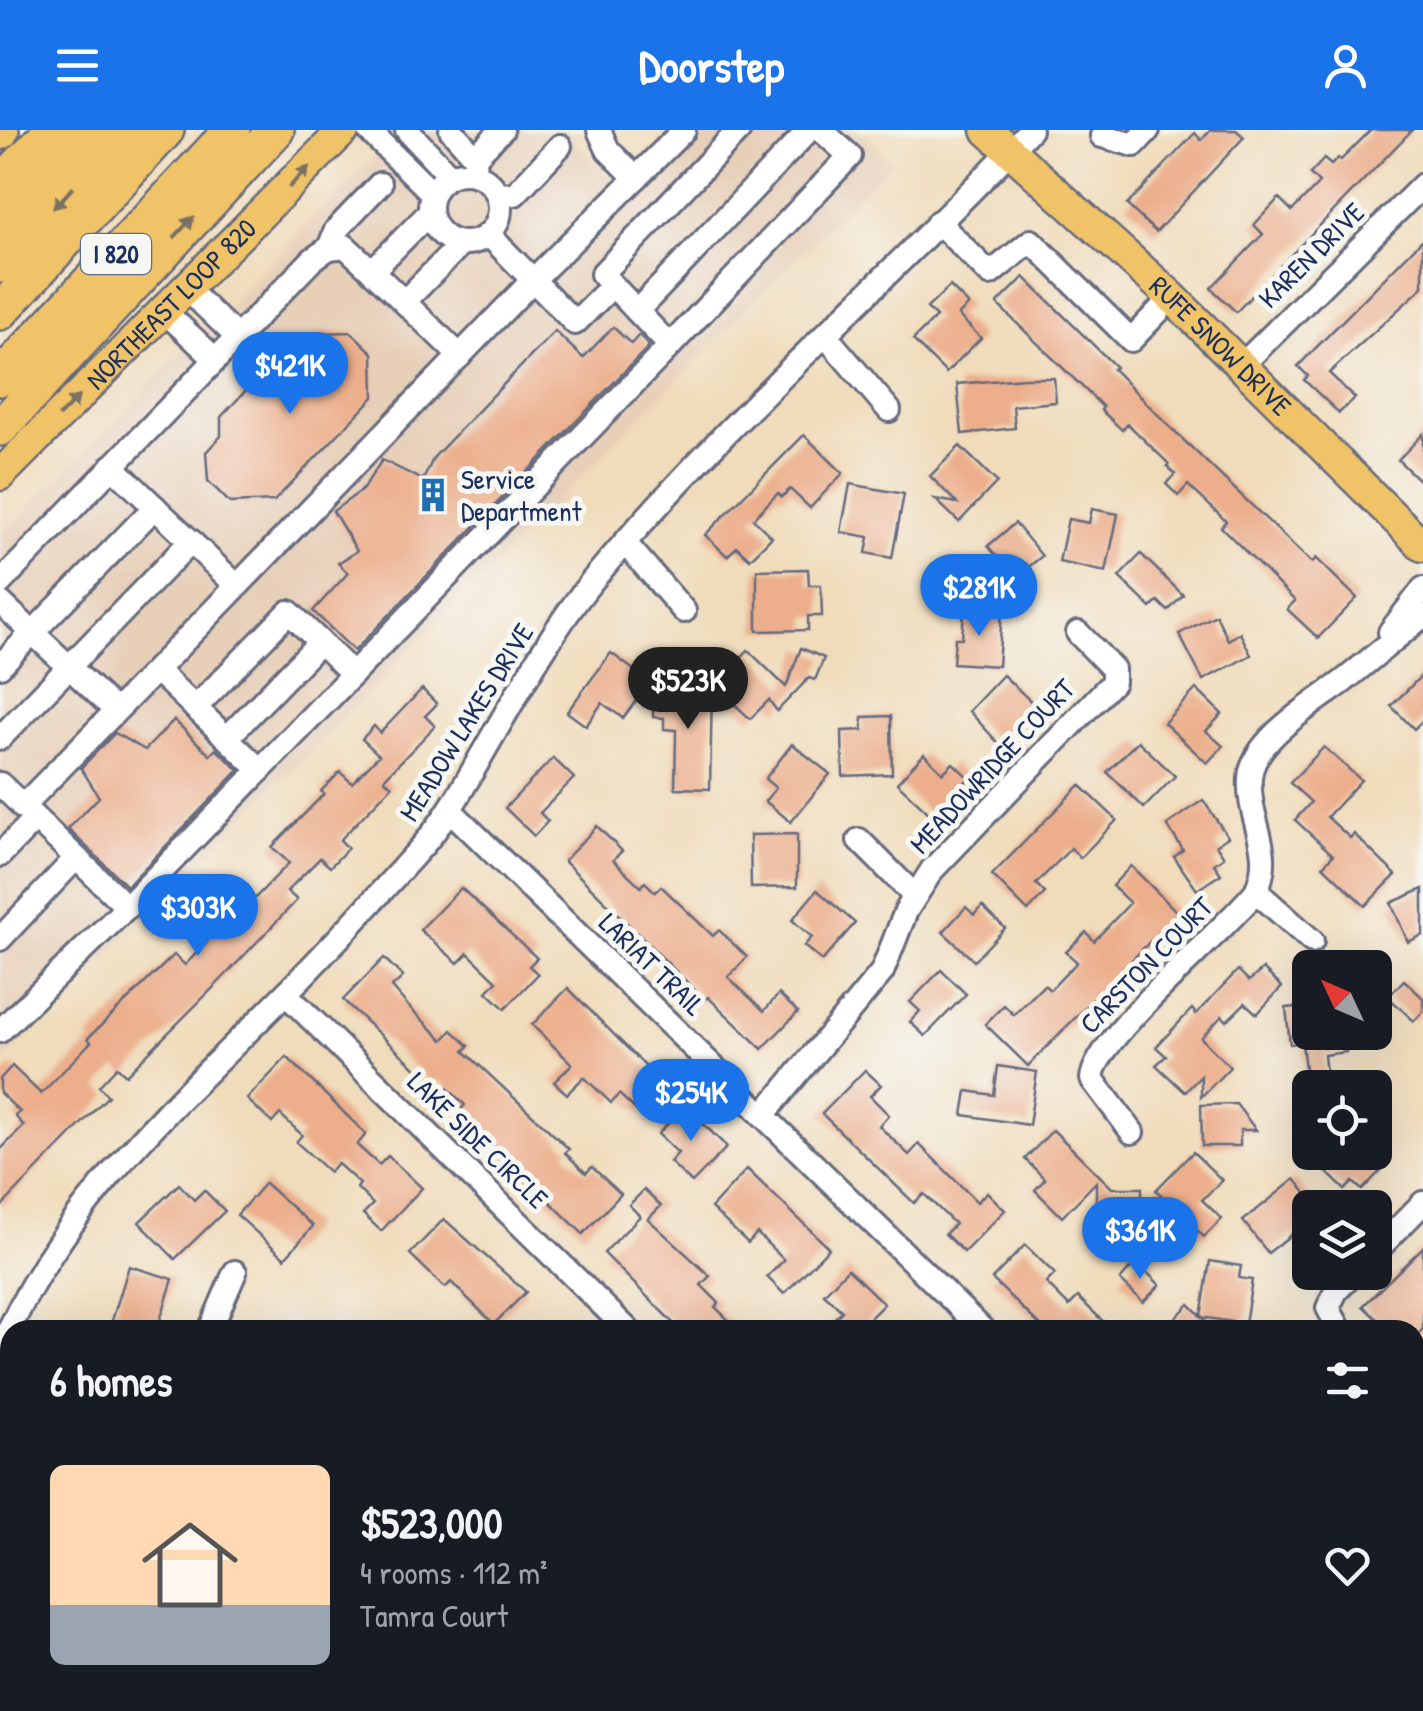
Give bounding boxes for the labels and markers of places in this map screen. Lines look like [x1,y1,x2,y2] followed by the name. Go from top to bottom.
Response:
[220,332,360,417] pin: $421K
[461,460,582,530] place label: Service Department
[414,476,452,514] building icon: Service Department
[909,554,1049,639] pin: $281K
[618,647,758,732] pin: $523K
[128,874,268,959] pin: $303K
[621,1059,761,1144] pin: $254K
[1070,1197,1210,1282] pin: $361K

